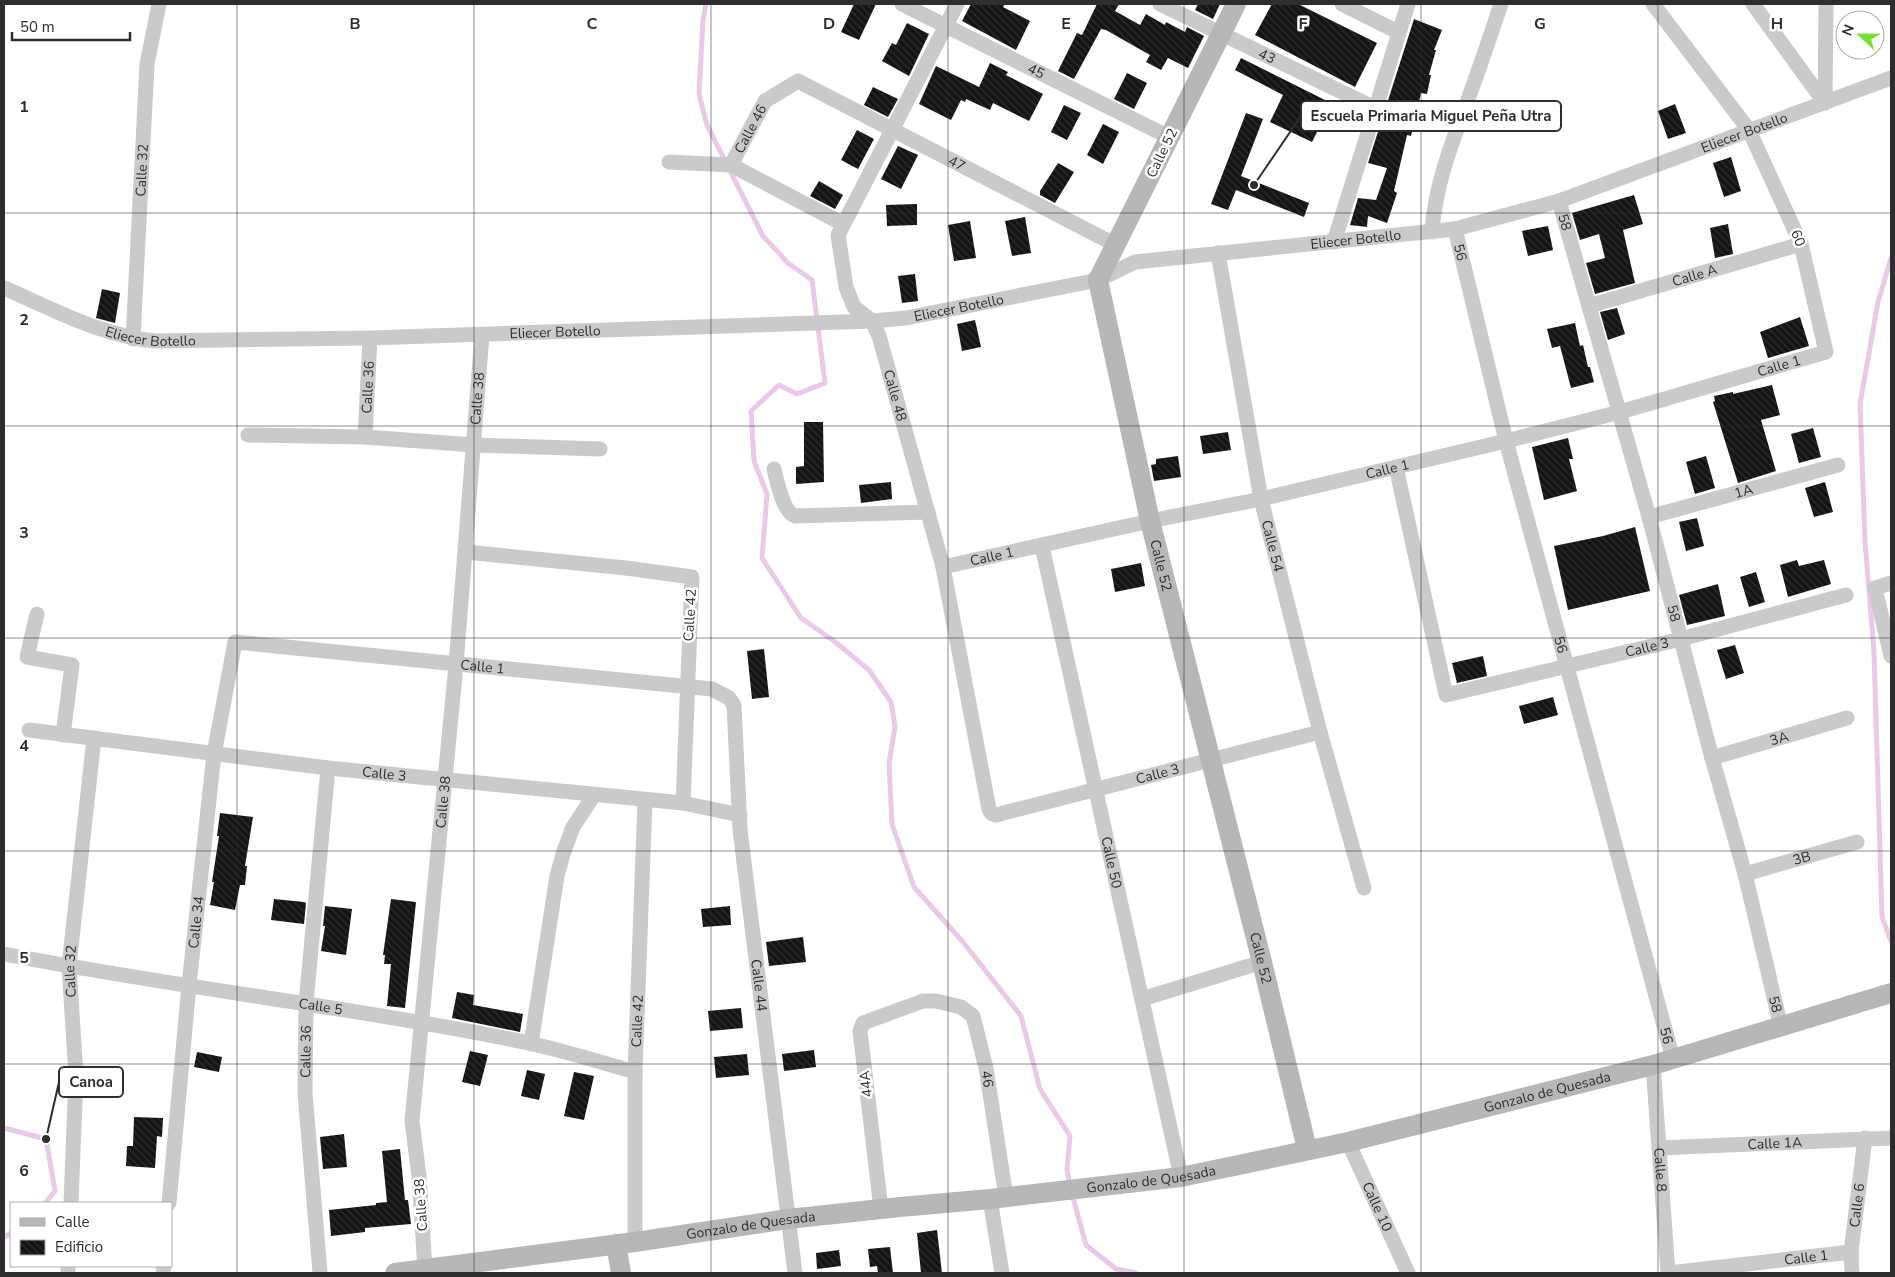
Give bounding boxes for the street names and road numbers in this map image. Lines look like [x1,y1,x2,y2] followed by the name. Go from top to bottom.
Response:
[1255,44,1279,68] street label: 43
[1025,59,1048,83] street label: 45
[729,101,771,157] street label: Calle 46
[1698,108,1790,157] street label: Eliecer Botello
[1142,125,1182,181] street label: Calle 52
[131,143,152,197] street label: Calle 32
[945,151,969,175] street label: 47
[1554,211,1576,233] street label: 58
[1310,225,1402,253] street label: Eliecer Botello
[1786,227,1810,249] street label: 60
[1449,242,1472,263] street label: 56
[1670,260,1719,291] street label: Calle A
[912,289,1005,326] street label: Eliecer Botello
[509,321,601,343] street label: Eliecer Botello
[103,322,196,351] street label: Eliecer Botello
[1755,350,1803,381] street label: Calle 1
[357,360,378,414] street label: Calle 36
[879,367,912,423] street label: Calle 48
[465,372,489,426] street label: Calle 38
[1364,455,1411,483] street label: Calle 1
[1732,479,1755,503] street label: 1A
[1257,518,1289,574] street label: Calle 54
[1146,538,1177,593] street label: Calle 52
[968,542,1016,570] street label: Calle 1
[679,588,701,642] street label: Calle 42
[1663,603,1685,624] street label: 58
[1623,633,1671,661] street label: Calle 3
[1550,634,1572,655] street label: 56
[460,655,506,678] street label: Calle 1
[1767,726,1791,750] street label: 3A
[1134,759,1181,788] street label: Calle 3
[361,762,407,785] street label: Calle 3
[431,775,455,829] street label: Calle 38
[1097,835,1127,890] street label: Calle 50
[1791,846,1813,869] street label: 3B
[184,895,208,950] street label: Calle 34
[1245,930,1276,986] street label: Calle 52
[59,944,81,998] street label: Calle 32
[747,958,772,1013] street label: Calle 44
[297,993,344,1019] street label: Calle 5
[626,994,647,1048] street label: Calle 42
[1764,994,1787,1015] street label: 58
[296,1025,315,1078] street label: Calle 36
[1655,1025,1678,1046] street label: 56
[1482,1067,1613,1117] street label: Gonzalo de Quesada
[855,1069,877,1099] street label: 44A
[977,1069,998,1089] street label: 46
[1747,1132,1803,1154] street label: Calle 1A
[1649,1147,1672,1193] street label: Calle 8
[1085,1160,1217,1197] street label: Gonzalo de Quesada
[410,1178,432,1232] street label: Calle 38
[1358,1179,1397,1234] street label: Calle 10
[1845,1182,1869,1229] street label: Calle 6
[685,1207,816,1244] street label: Gonzalo de Quesada
[1783,1245,1829,1269] street label: Calle 1

